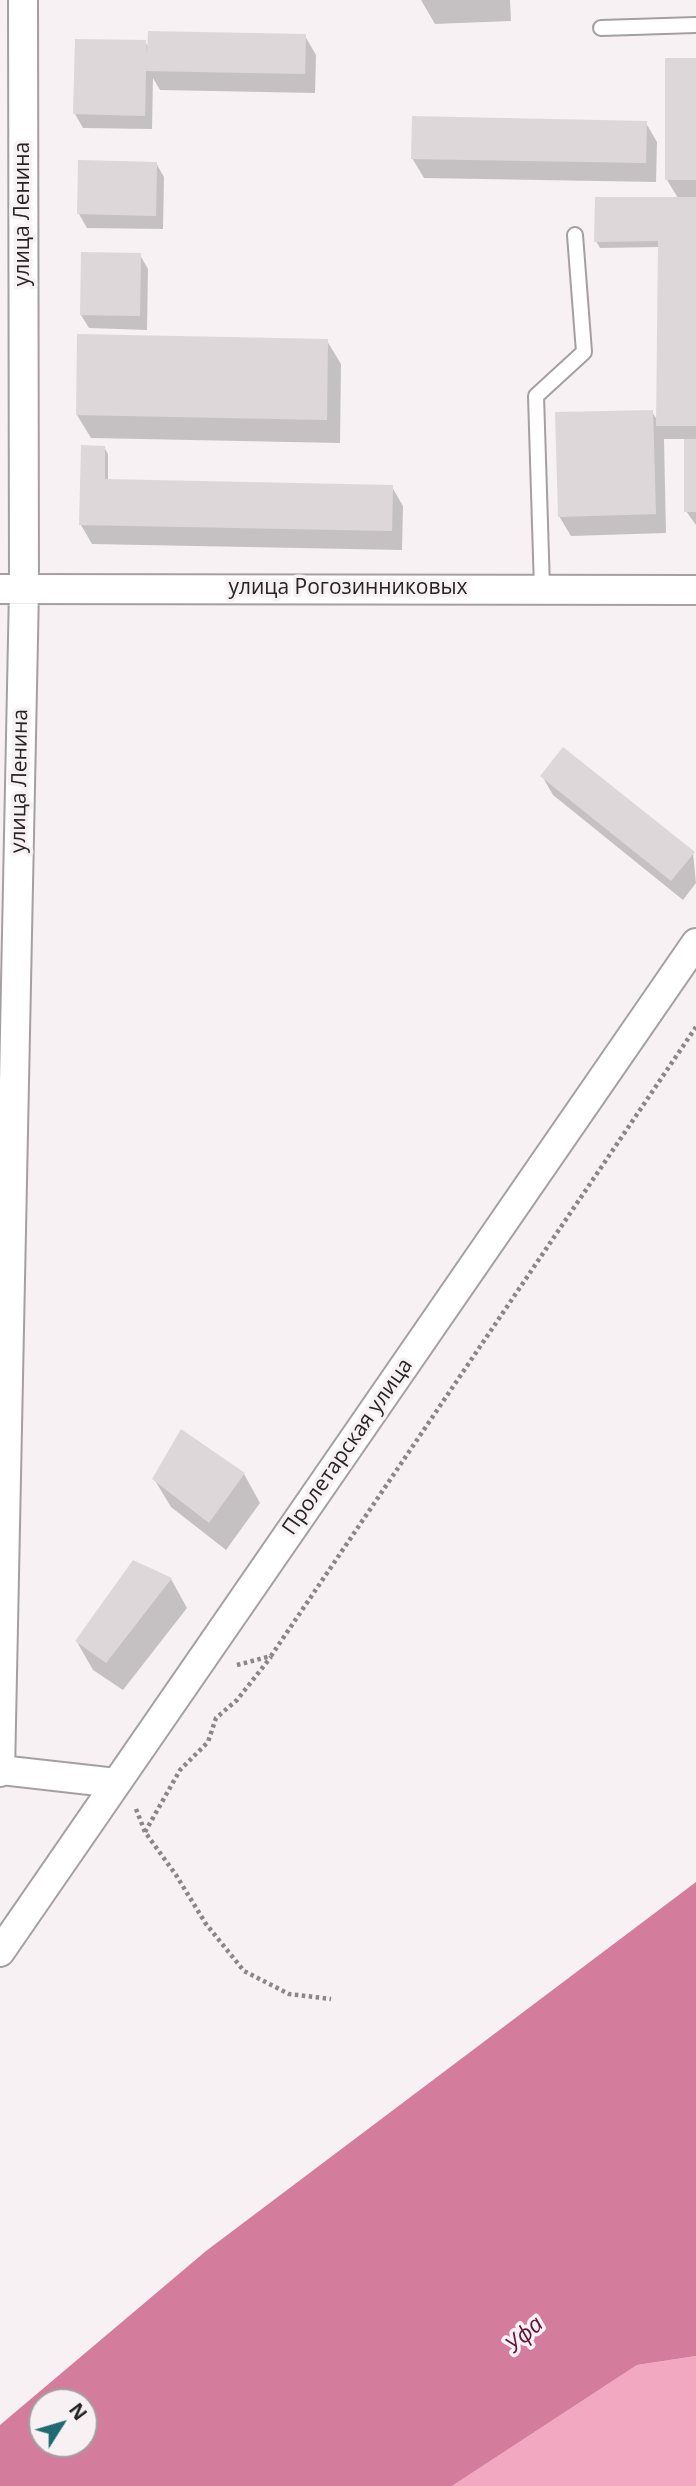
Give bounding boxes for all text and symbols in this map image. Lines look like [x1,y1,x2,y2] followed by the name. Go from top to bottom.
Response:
[10,142,36,286] street label: улица Ленина
[228,575,468,601] street label: улица Рогозинниковых
[6,709,34,853] street label: улица Ленина
[278,1354,418,1540] street label: Пролетарская улица
[500,2311,550,2359] water label: Уфа
[28,2388,98,2458] north arrow
[63,2398,93,2426] text: N

